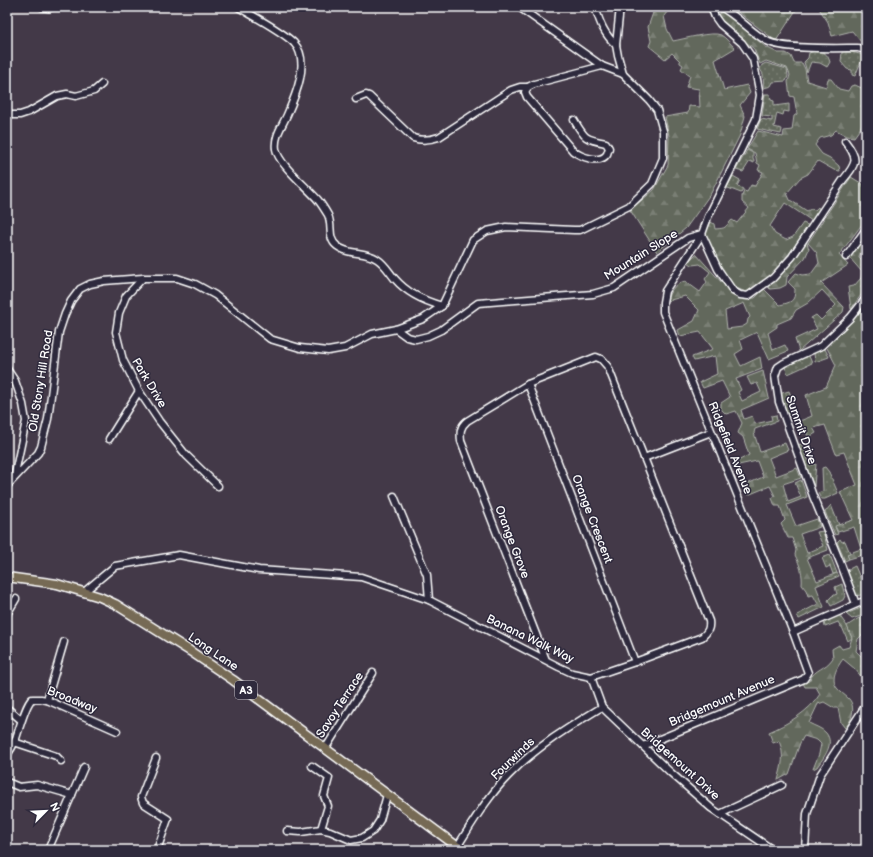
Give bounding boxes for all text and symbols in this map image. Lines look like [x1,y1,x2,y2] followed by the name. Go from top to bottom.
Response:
[601,226,681,284] street label: Mountain Slope
[26,329,56,433] street label: Old Stony Hill Road
[128,355,170,411] street label: Park Drive
[782,394,820,466] street label: Summit Drive
[705,400,755,496] street label: Ridgefield Avenue
[568,473,616,566] street label: Orange Crescent
[491,504,533,580] street label: Orange Grove
[484,611,577,667] street label: Banana Walk Way
[185,630,241,674] street label: Long Lane
[313,669,367,741] street label: Savoy Terrace
[667,672,777,730] street label: Bridgemount Avenue
[235,681,257,699] road number: A3
[45,683,100,717] street label: Broadway
[637,724,723,804] street label: Bridgemount Drive
[488,734,538,783] street label: Fourwinds
[26,791,66,831] north arrow
[47,801,62,814] text: N

